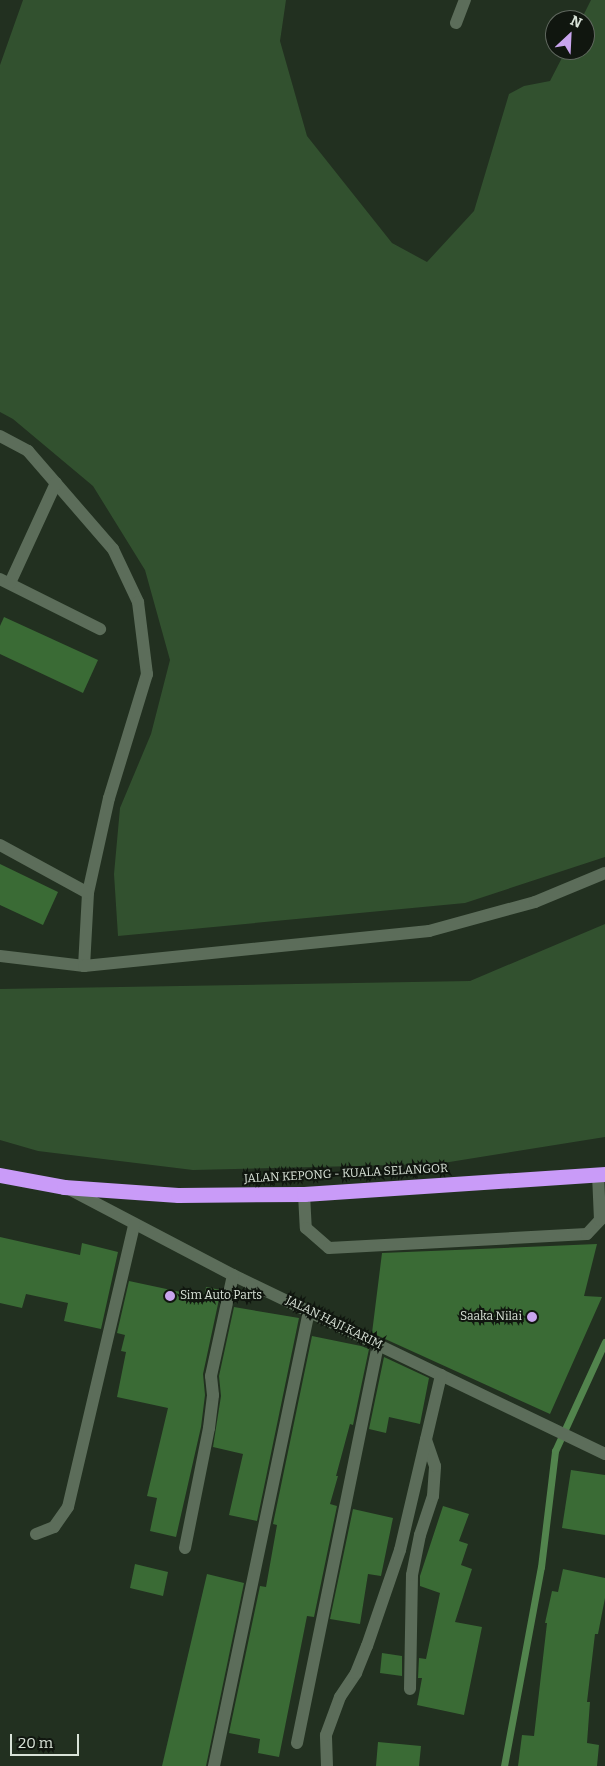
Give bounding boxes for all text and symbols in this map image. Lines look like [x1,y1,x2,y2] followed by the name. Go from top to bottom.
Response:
[545,10,595,60] north arrow
[568,12,585,32] text: N
[244,1161,448,1187] street label: JALAN KEPONG - KUALA SELANGOR
[180,1289,262,1303] place label: Sim Auto Parts
[164,1290,176,1302] marker: Sim Auto Parts
[284,1293,384,1353] street label: JALAN HAJI KARIM
[460,1310,522,1324] place label: Saaka Nilai
[526,1311,538,1323] marker: Saaka Nilai
[12,1724,81,1756] scale bar
[18,1734,53,1752] text: 20 m

